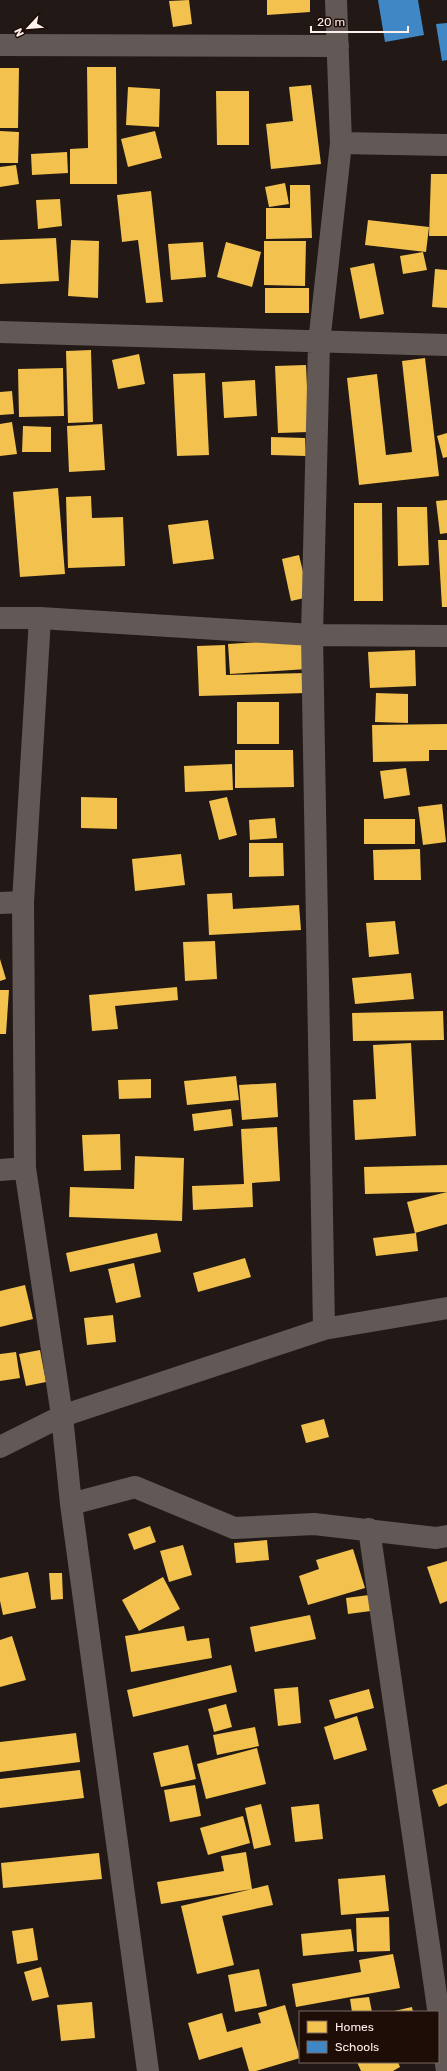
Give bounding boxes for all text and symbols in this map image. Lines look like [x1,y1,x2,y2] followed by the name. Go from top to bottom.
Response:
[8,8,48,48] north arrow
[311,8,408,34] scale bar
[317,15,345,29] text: 20 m
[12,26,27,39] text: N
[299,2011,439,2063] legend
[335,2020,374,2034] text: Homes
[335,2040,379,2054] text: Schools

